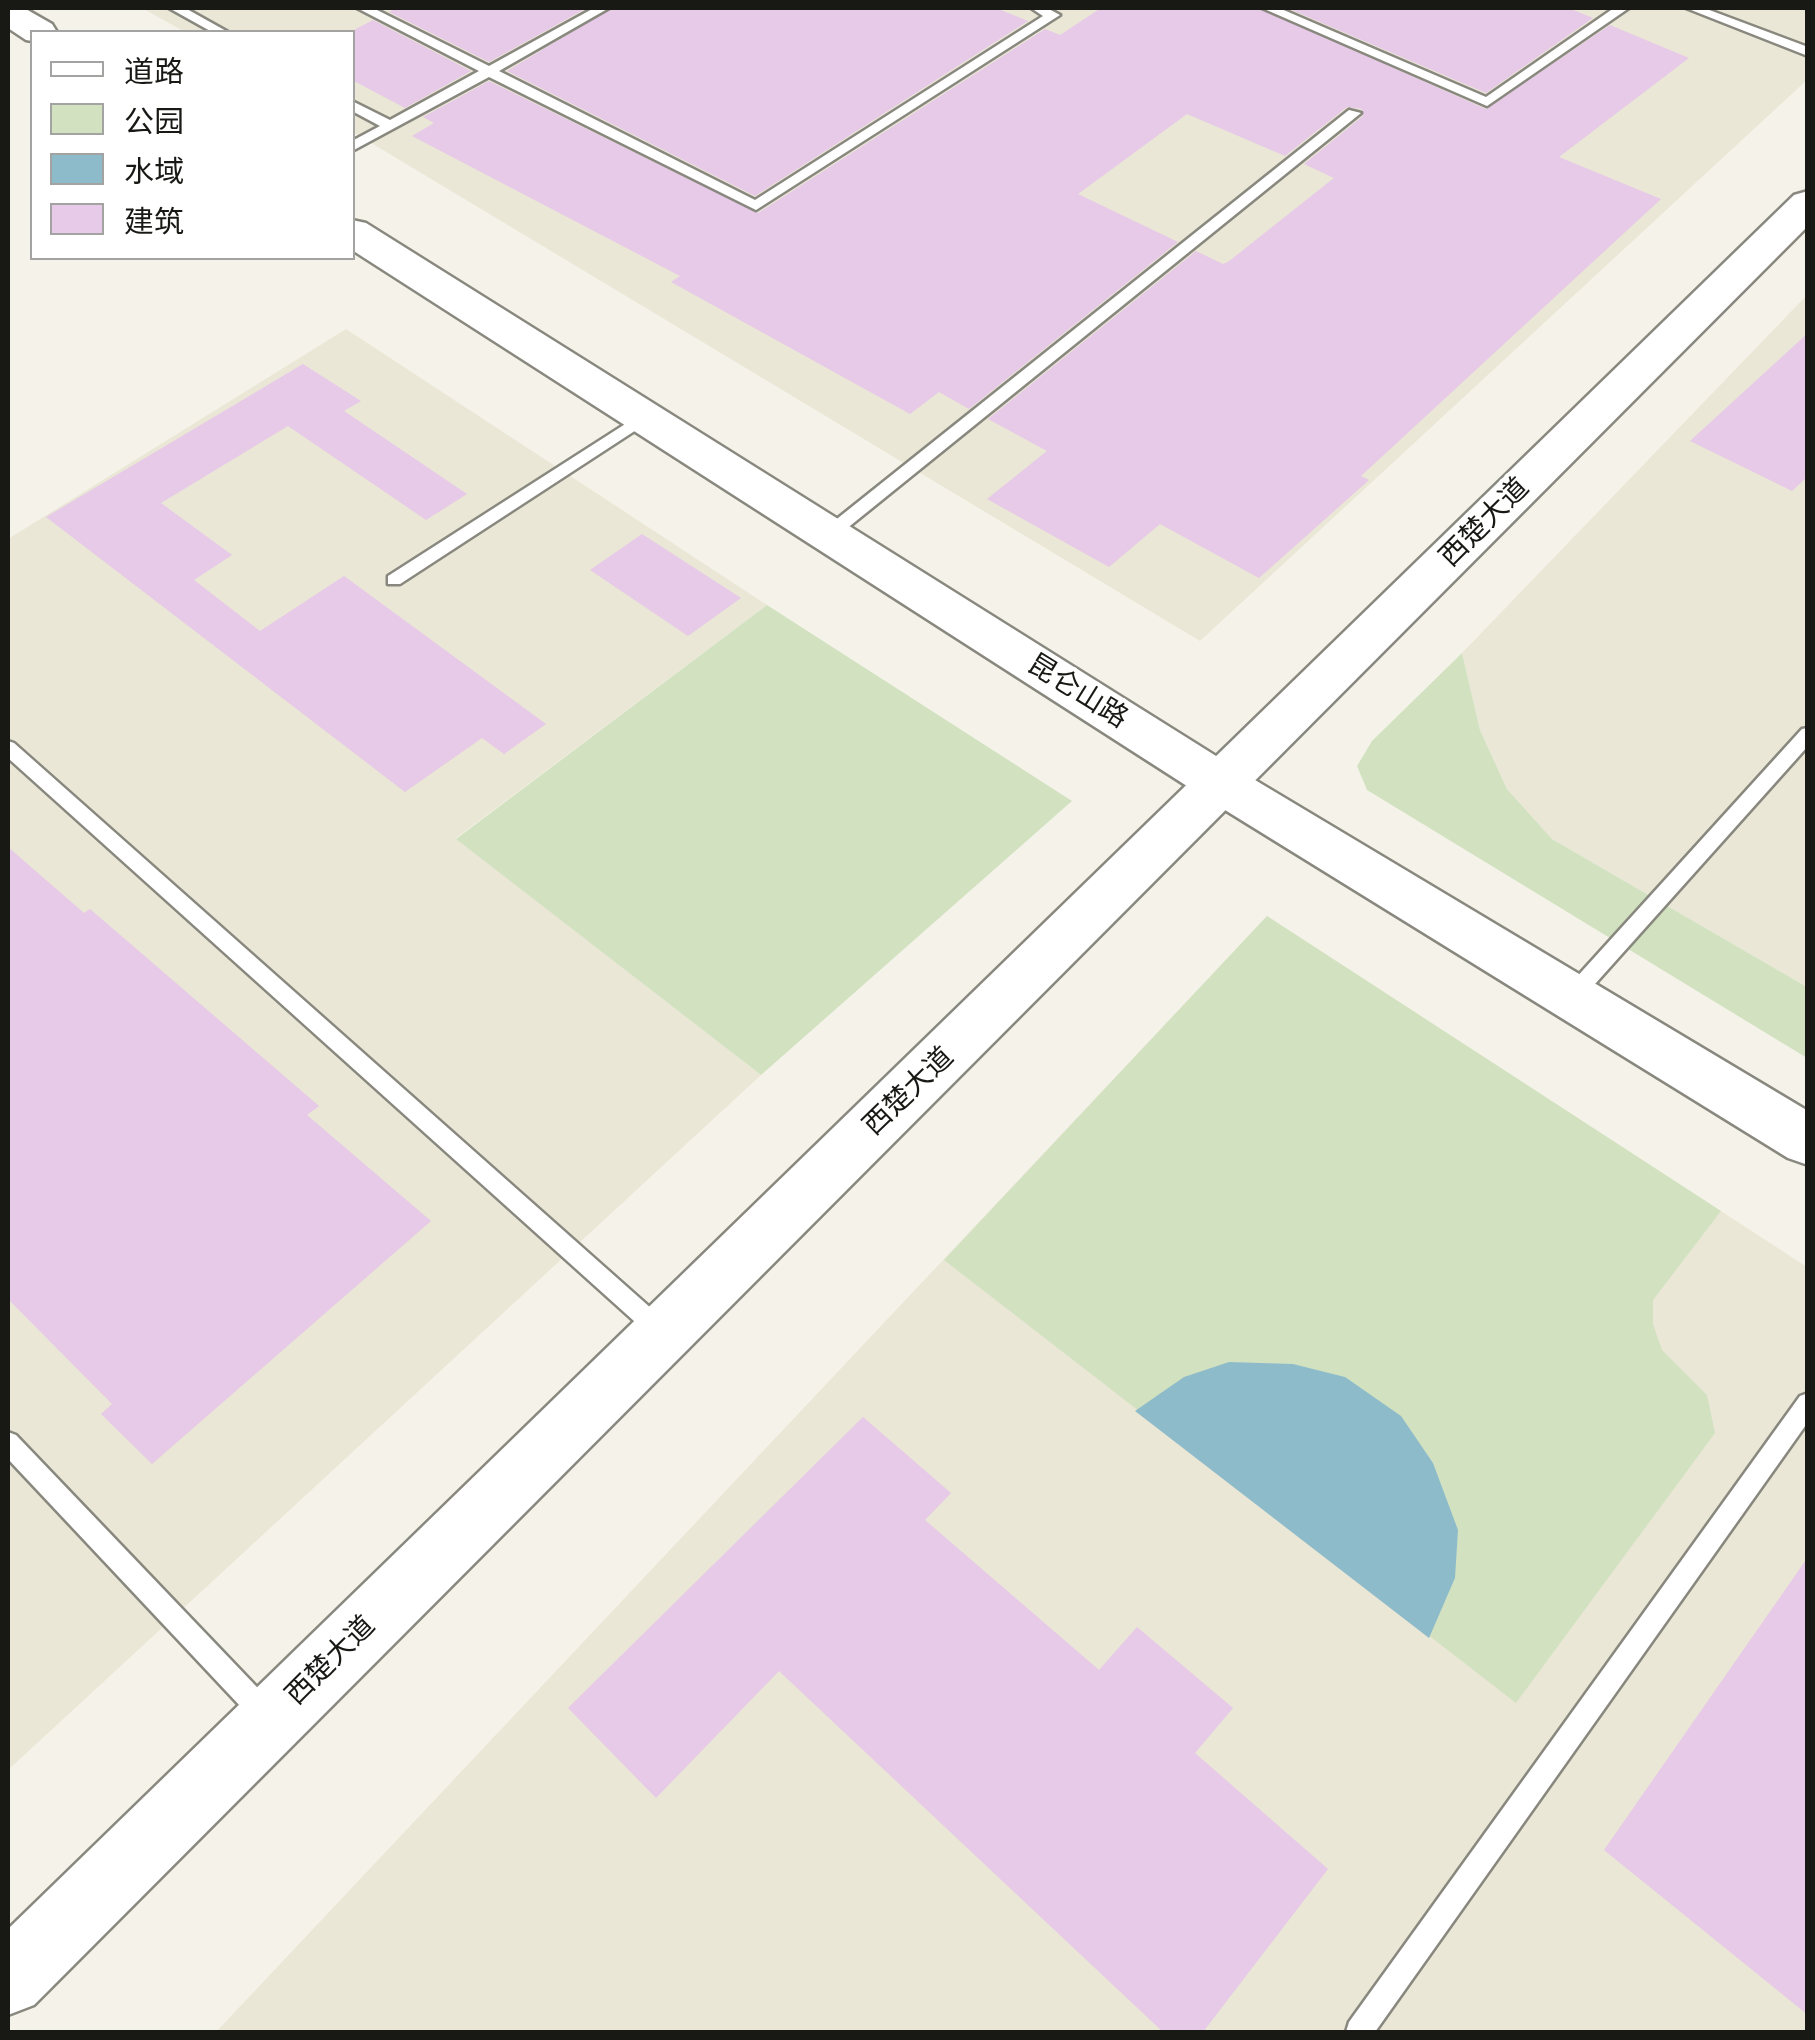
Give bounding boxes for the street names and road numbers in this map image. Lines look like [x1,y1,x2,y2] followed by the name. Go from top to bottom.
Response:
[1434,472,1536,574] street label: 西楚大道
[1021,648,1133,736] street label: 昆仑山路
[857,1041,961,1143] street label: 西楚大道
[280,1610,382,1712] street label: 西楚大道

